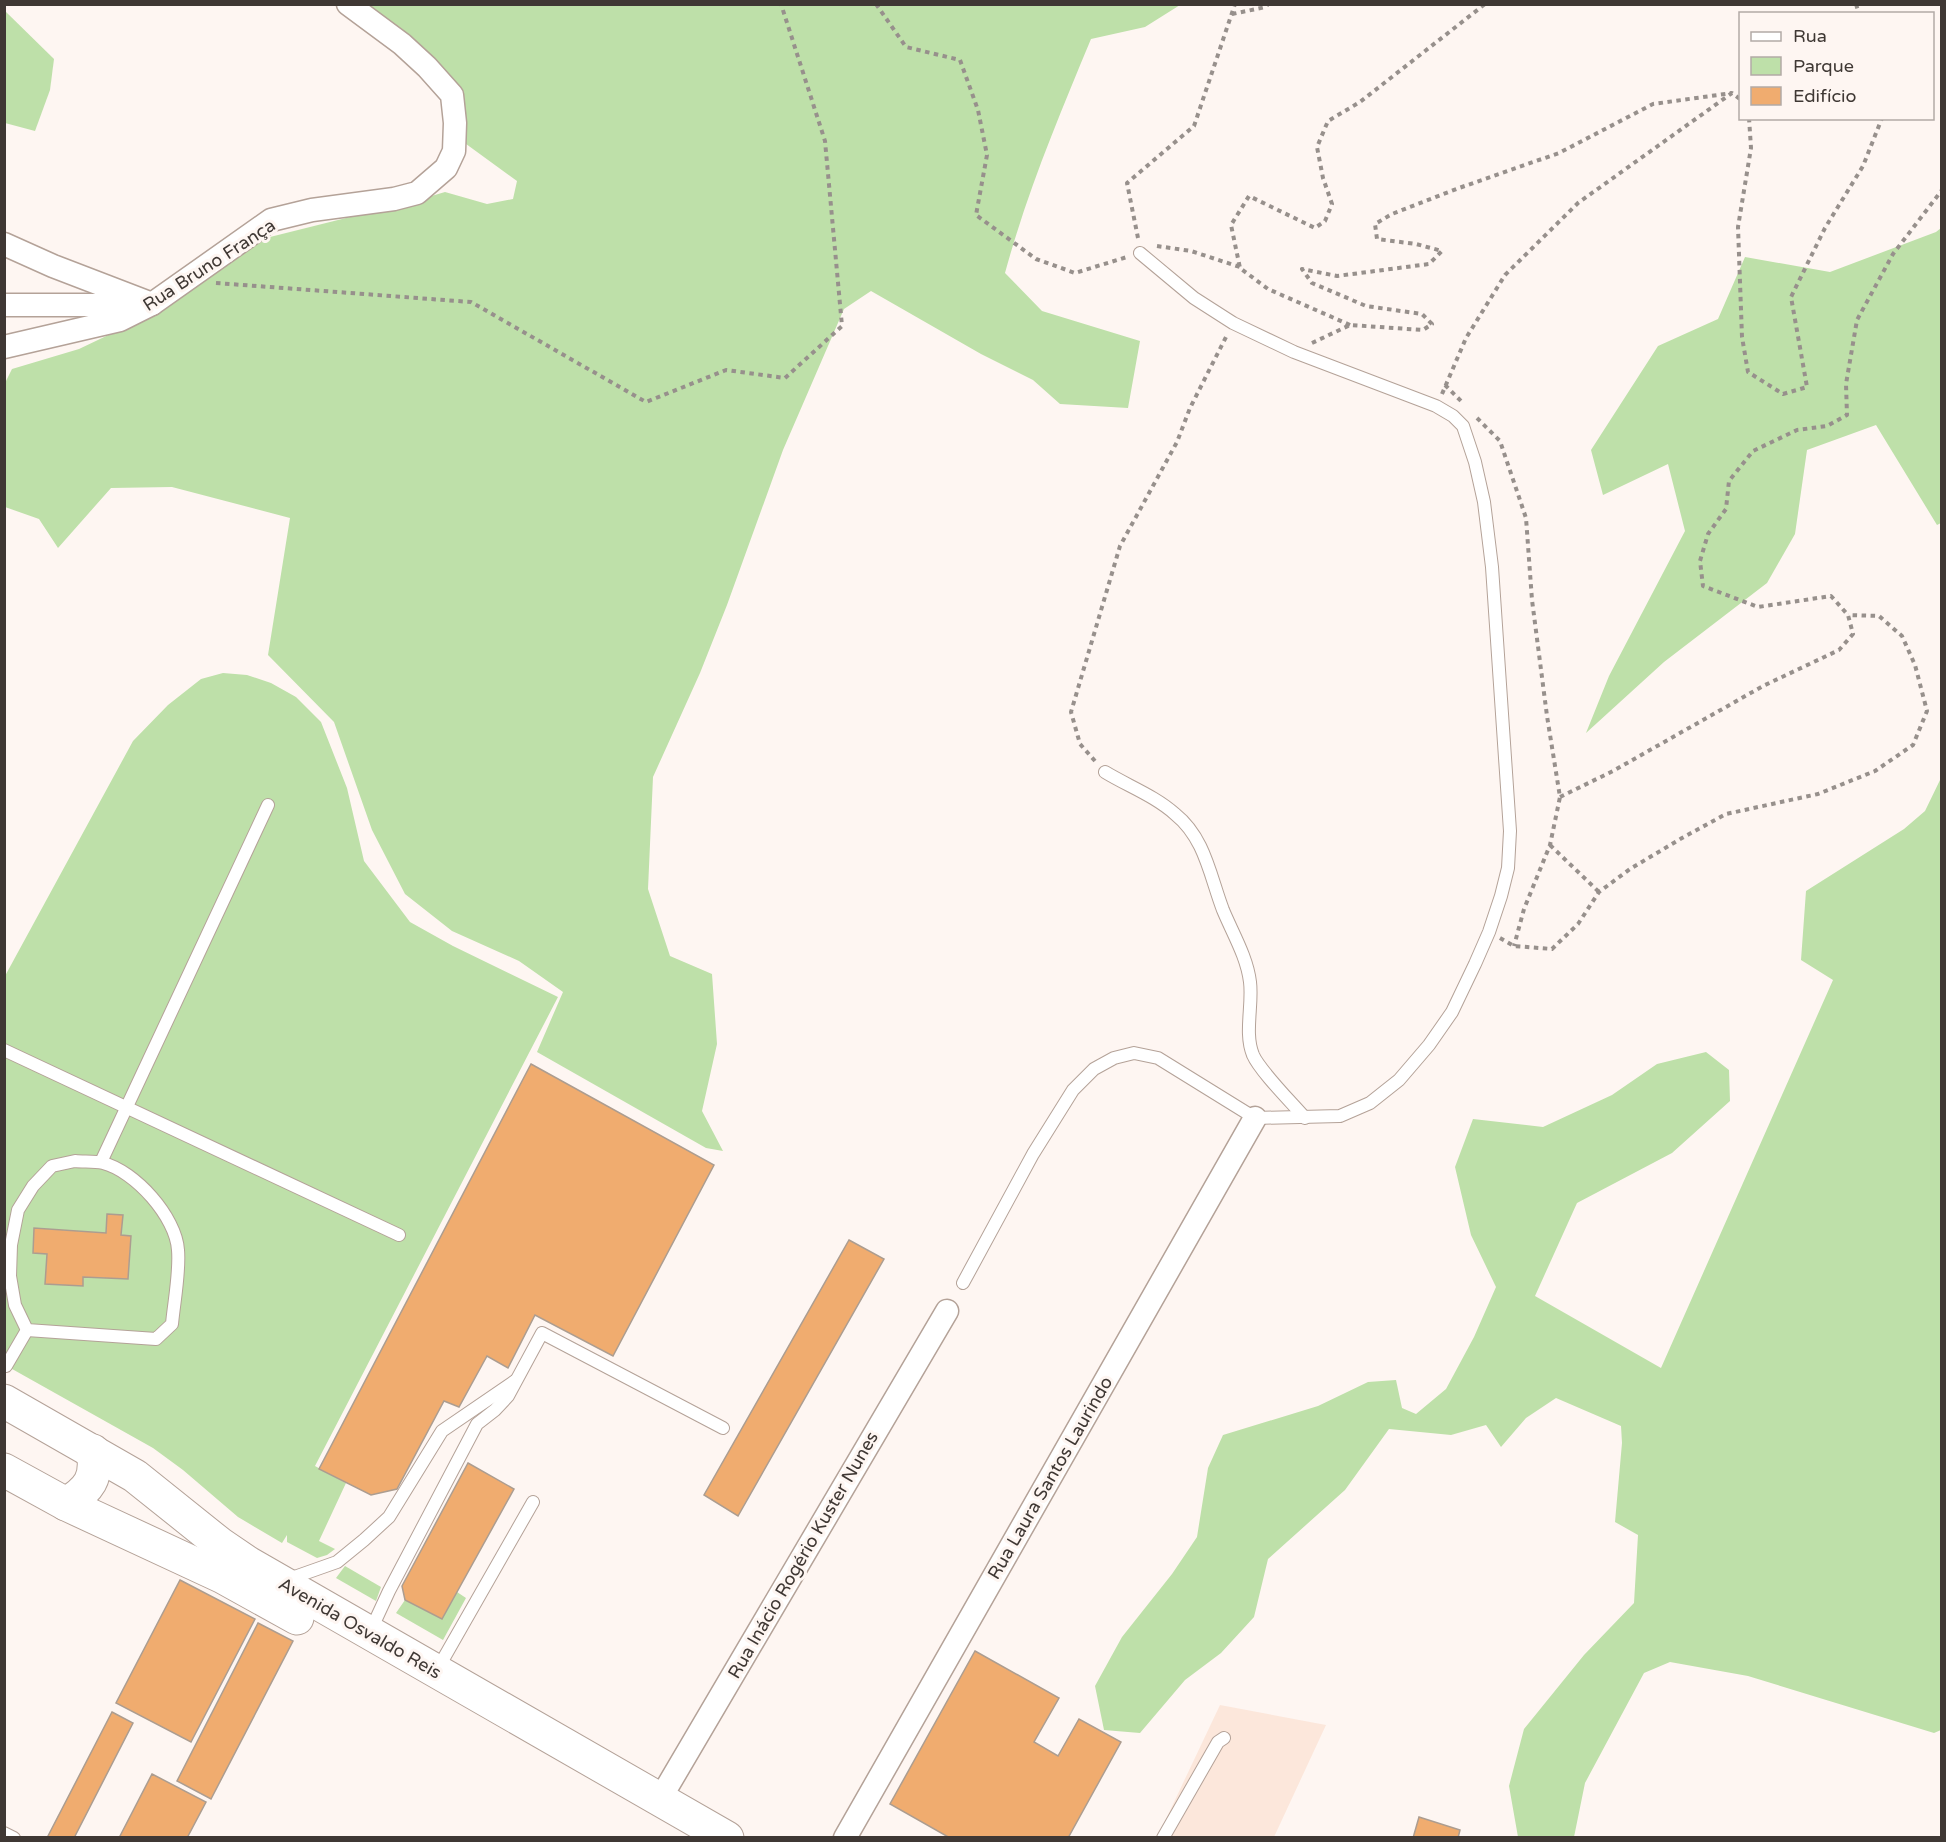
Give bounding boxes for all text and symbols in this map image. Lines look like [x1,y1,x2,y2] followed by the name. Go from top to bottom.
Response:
[1739,12,1934,120] legend
[1793,25,1827,47] text: Rua
[1793,55,1854,77] text: Parque
[1793,85,1857,107] text: Edifício
[139,214,279,316] street label: Rua Bruno França
[983,1373,1117,1583] street label: Rua Laura Santos Laurindo
[723,1428,883,1682] street label: Rua Inácio Rogério Kuster Nunes
[275,1572,445,1684] street label: Avenida Osvaldo Reis

